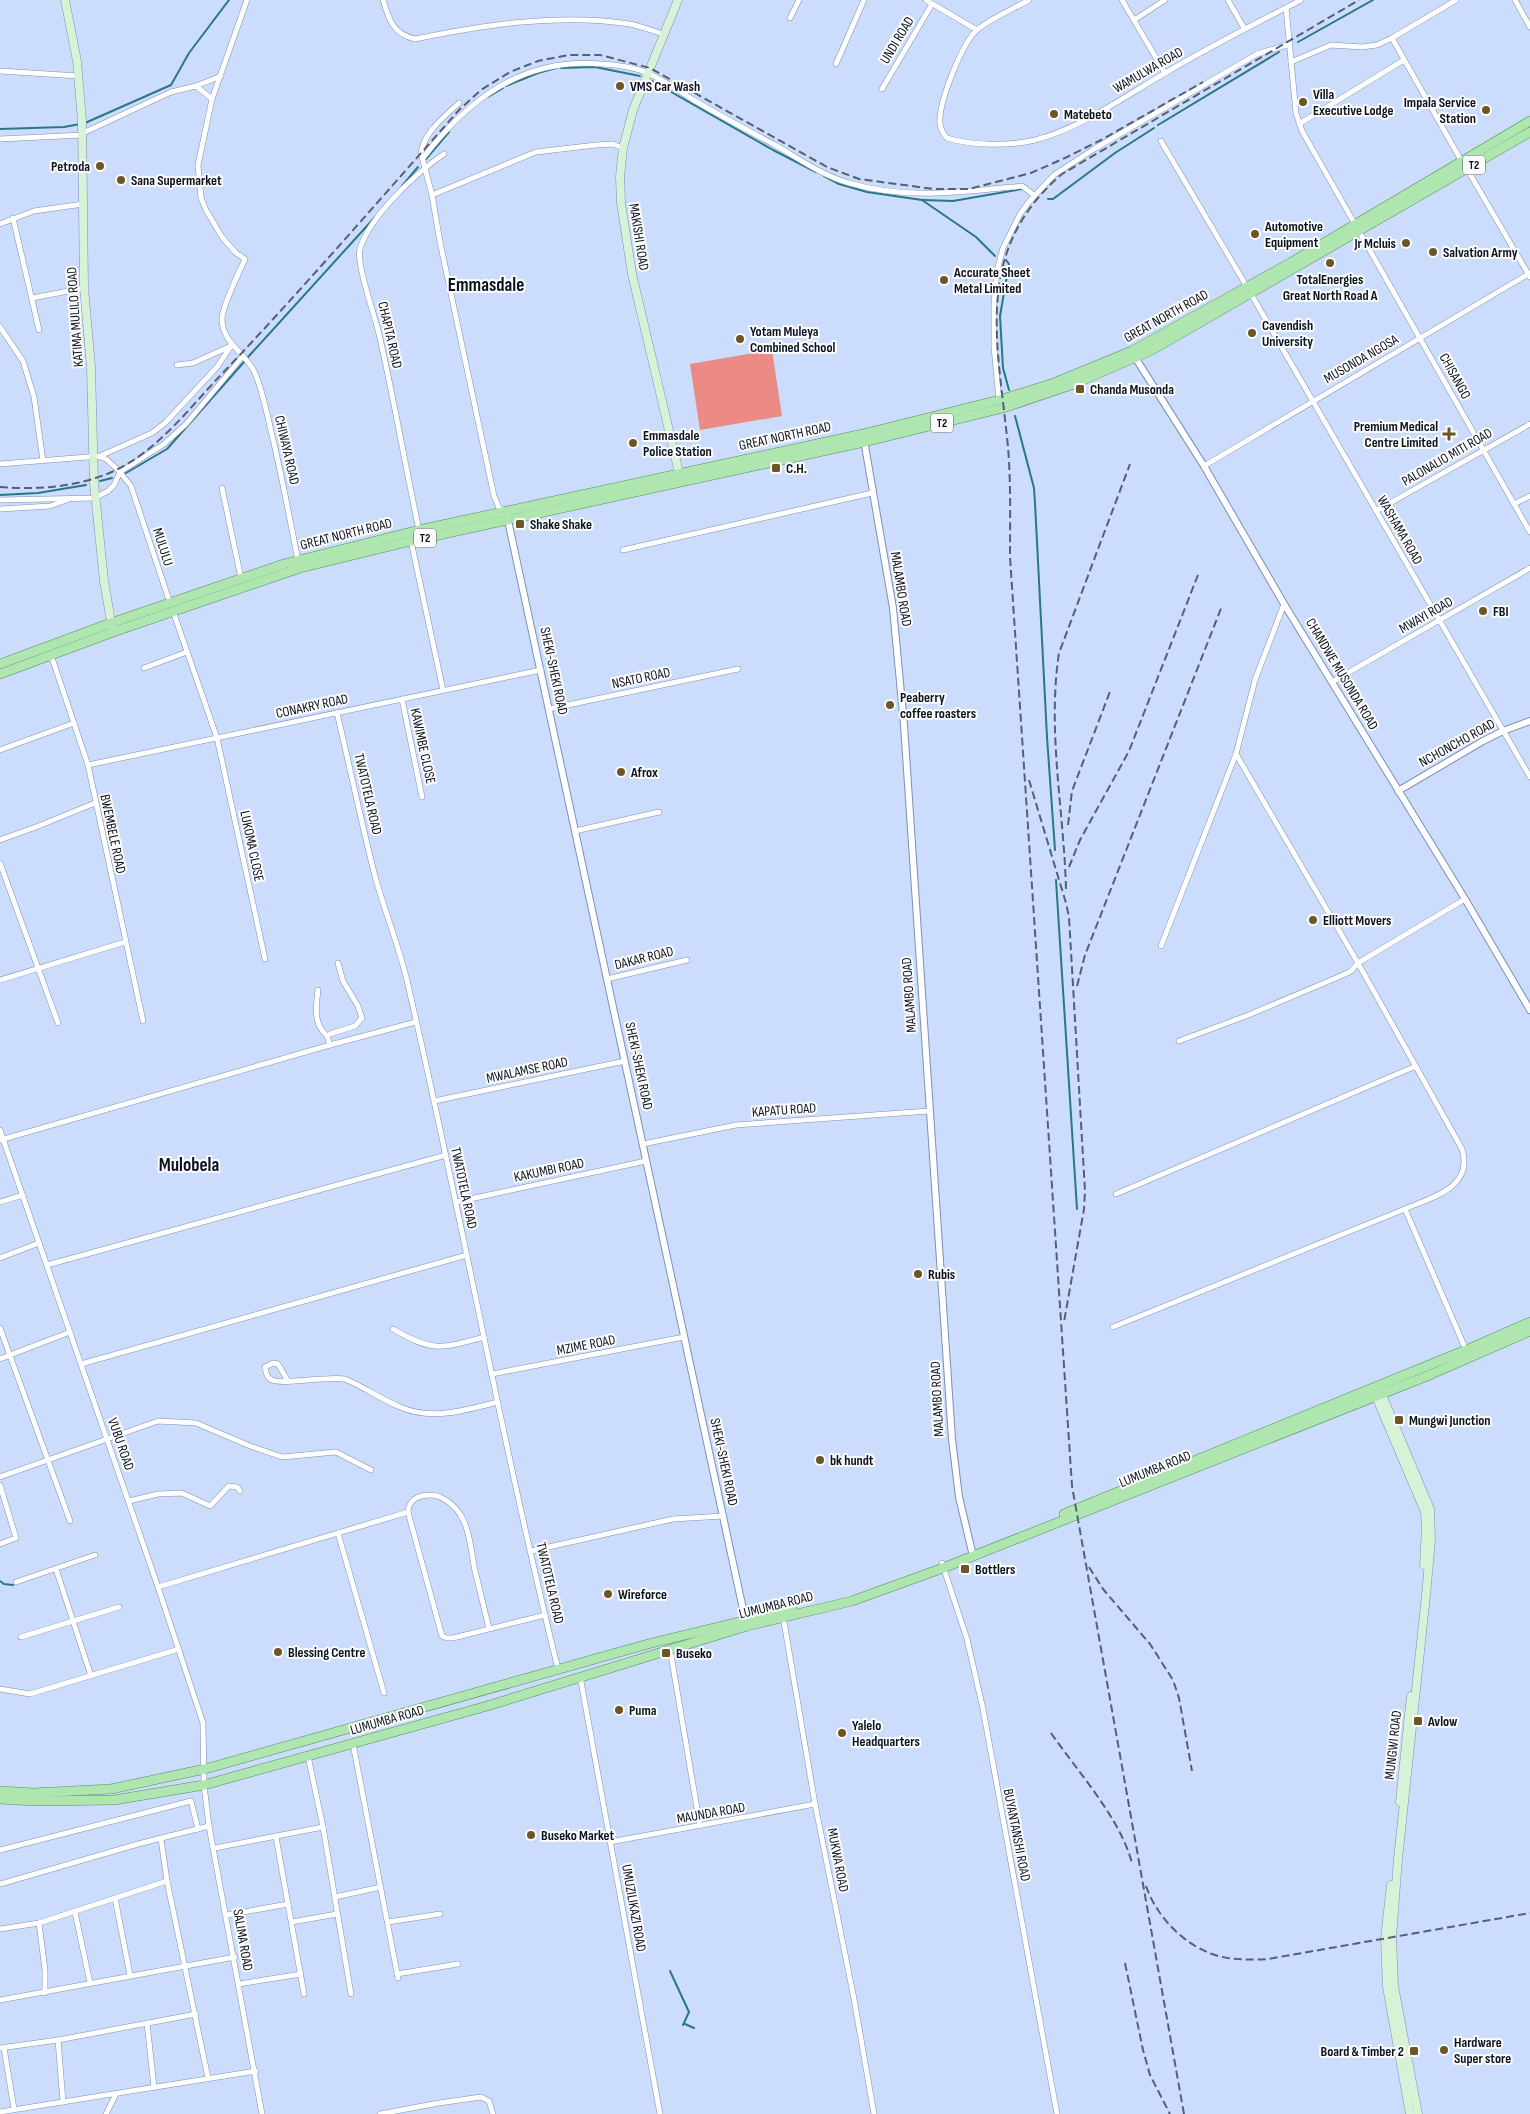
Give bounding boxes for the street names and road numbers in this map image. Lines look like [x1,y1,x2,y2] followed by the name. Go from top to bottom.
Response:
[876,13,918,67] street label: UNDI ROAD
[1110,43,1186,97] street label: WAMULWA ROAD
[1463,156,1485,174] road number: T2
[625,202,653,272] street label: MAKISHI ROAD
[63,266,87,368] street label: KATIMA MULILO ROAD
[1121,286,1211,346] street label: GREAT NORTH ROAD
[374,300,406,370] street label: CHAPITA ROAD
[1321,330,1402,387] street label: MUSONDA NGOSA
[1435,350,1475,402] street label: CHISANGO
[931,413,953,432] road number: T2
[271,414,303,486] street label: CHIWAYA ROAD
[737,418,833,454] street label: GREAT NORTH ROAD
[1399,424,1495,490] street label: PALONALIO MITI ROAD
[1374,493,1427,567] street label: WASHAMA ROAD
[298,514,394,554] street label: GREAT NORTH ROAD
[149,526,177,568] street label: MULULU
[414,528,436,548] road number: T2
[887,550,915,628] street label: MALAMBO ROAD
[1396,593,1456,637] street label: MWAYI ROAD
[1302,615,1382,733] street label: CHANDWE MUSONDA ROAD
[536,626,572,717] street label: SHEKI-SHEKI ROAD
[610,664,672,692] street label: NSATO ROAD
[274,690,350,722] street label: CONAKRY ROAD
[407,707,439,786] street label: KAWIMBE CLOSE
[1416,715,1498,771] street label: NCHONCHO ROAD
[350,752,386,837] street label: TWATOTELA ROAD
[96,793,130,875] street label: BWEMBELE ROAD
[236,809,268,883] street label: LUKOMA CLOSE
[613,942,675,973] street label: DAKAR ROAD
[898,957,920,1033] street label: MALAMBO ROAD
[621,1021,657,1112] street label: SHEKI-SHEKI ROAD
[485,1053,569,1087] street label: MWALAMSE ROAD
[751,1099,817,1121] street label: KAPATU ROAD
[447,1146,481,1231] street label: TWATOTELA ROAD
[512,1154,586,1186] street label: KAKUMBI ROAD
[555,1331,617,1359] street label: MZIME ROAD
[927,1361,947,1437] street label: MALAMBO ROAD
[104,1415,138,1473] street label: VUBU ROAD
[706,1417,742,1508] street label: SHEKI-SHEKI ROAD
[1117,1447,1194,1491] street label: LUMUMBA ROAD
[532,1541,568,1626] street label: TWATOTELA ROAD
[737,1588,815,1622] street label: LUMUMBA ROAD
[348,1701,426,1739] street label: LUMUMBA ROAD
[1381,1709,1405,1780] street label: MUNGWI ROAD
[1000,1787,1034,1883] street label: BUYANTANSHI ROAD
[675,1799,747,1827] street label: MAUNDA ROAD
[823,1827,853,1894] street label: MUKWA ROAD
[618,1863,650,1953] street label: UMUZILIKAZI ROAD
[229,1908,257,1972] street label: SALIMA ROAD

